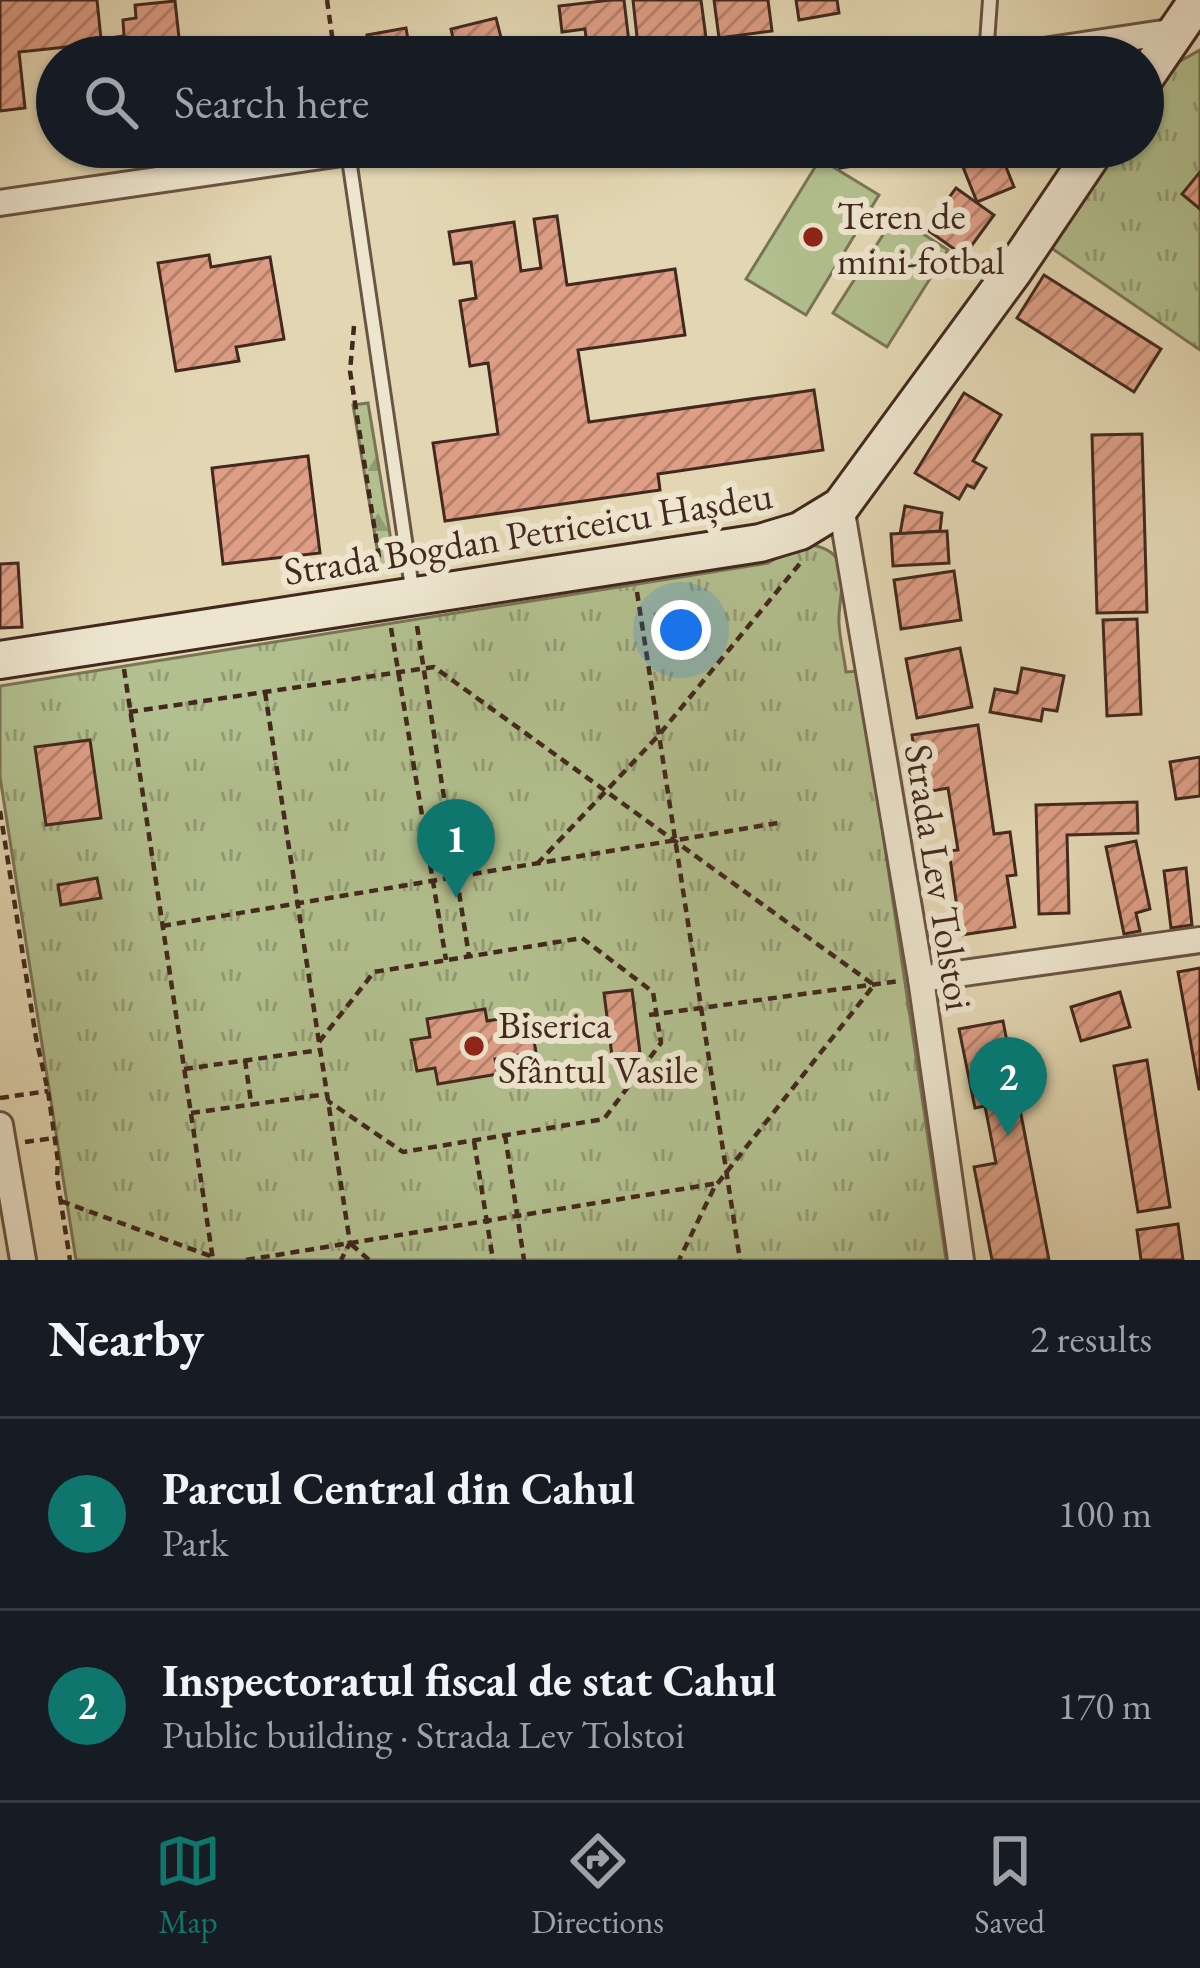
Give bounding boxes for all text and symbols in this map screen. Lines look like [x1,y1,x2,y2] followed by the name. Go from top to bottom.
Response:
[36,36,1164,168] search box
[78,69,144,135] icon: search
[174,73,369,131] text: Search here
[837,190,1005,286] place label: Teren de mini-fotbal
[800,224,826,250] marker: Teren de mini-fotbal
[280,469,776,597] street label: Strada Bogdan Petriceicu Hașdeu
[651,600,711,660] your location
[893,740,985,1014] street label: Strada Lev Tolstoi
[417,799,495,898] pin: 1
[498,999,698,1095] place label: Biserica Sfântul Vasile
[461,1033,487,1059] marker: Biserica Sfântul Vasile
[969,1037,1047,1136] pin: 2
[48,1305,204,1371] text: Nearby
[1030,1313,1152,1364] text: 2 results
[162,1459,635,1517] text: Parcul Central din Cahul
[77,1488,97,1539] text: 1
[1058,1488,1152,1539] text: 100 m
[162,1517,228,1568] text: Park
[162,1651,777,1709] text: Inspectoratul fiscal de stat Cahul
[77,1680,97,1731] text: 2
[1058,1680,1152,1731] text: 170 m
[162,1709,685,1760] text: Public building · Strada Lev Tolstoi
[155,1828,221,1943] tab: Map
[531,1828,664,1943] tab: Directions
[974,1828,1045,1943] tab: Saved

